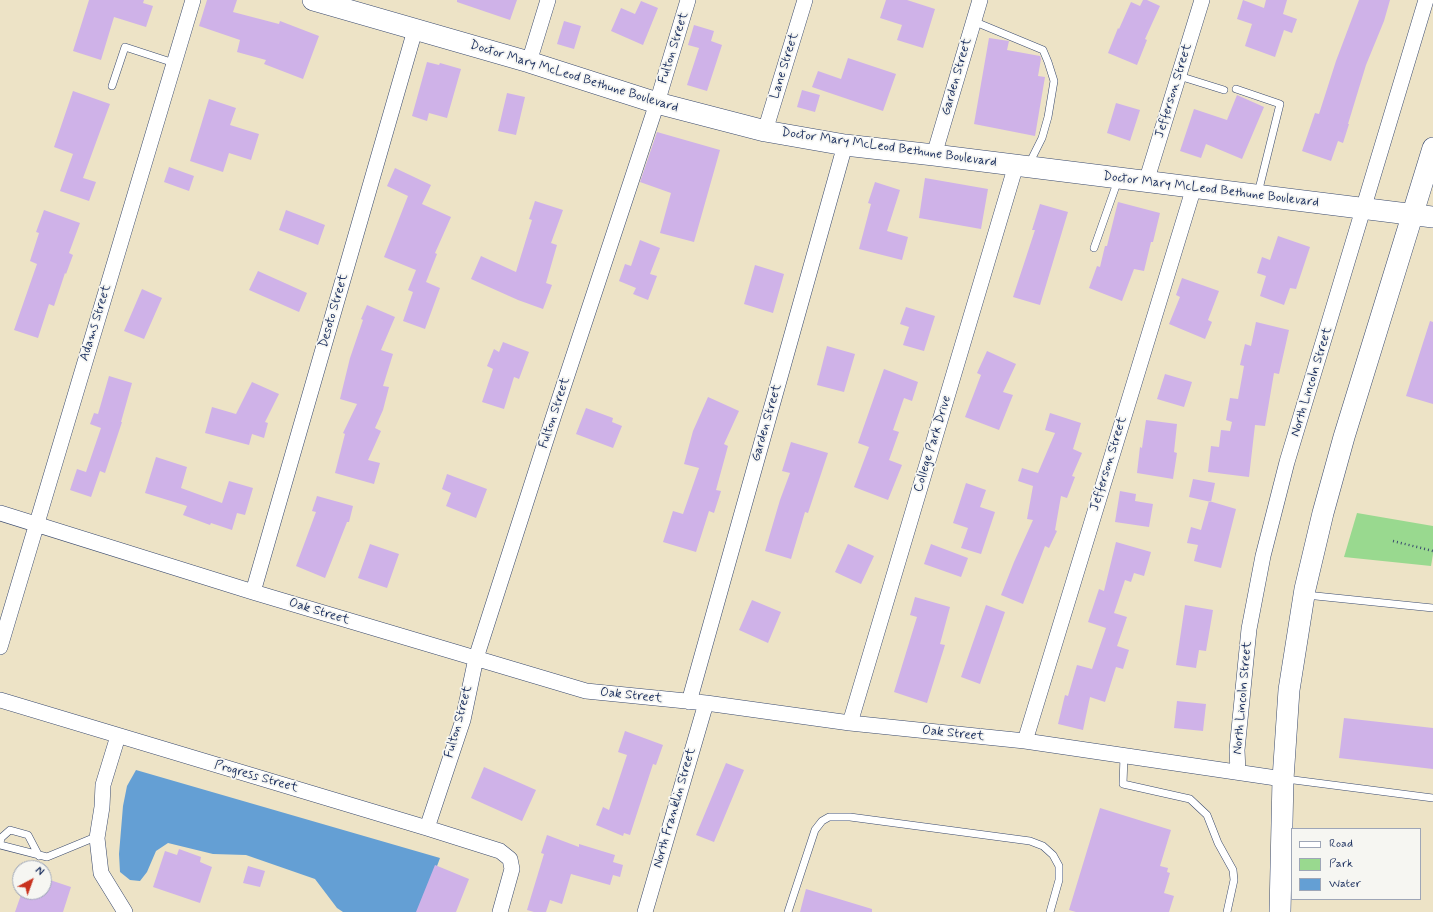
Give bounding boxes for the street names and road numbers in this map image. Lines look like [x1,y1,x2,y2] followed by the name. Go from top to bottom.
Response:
[656,10,692,86] street label: Fulton Street
[768,31,802,101] street label: Lane Street
[939,37,975,117] street label: Garden Street
[468,38,680,116] street label: Doctor Mary McLeod Bethune Boulevard
[1152,42,1196,140] street label: Jefferson Street
[780,125,998,171] street label: Doctor Mary McLeod Bethune Boulevard
[1102,169,1320,211] street label: Doctor Mary McLeod Bethune Boulevard
[316,272,352,350] street label: Desoto Street
[77,283,115,363] street label: Adams Street
[1288,325,1336,439] street label: North Lincoln Street
[536,375,574,451] street label: Fulton Street
[749,383,785,463] street label: Garden Street
[911,394,955,494] street label: College Park Drive
[1087,415,1131,513] street label: Jefferson Street
[287,595,351,629] street label: Oak Street
[1230,641,1256,755] street label: North Lincoln Street
[442,684,476,760] street label: Fulton Street
[599,685,663,707] street label: Oak Street
[921,723,985,745] street label: Oak Street
[650,746,700,870] street label: North Franklin Street
[212,758,300,796] street label: Progress Street

